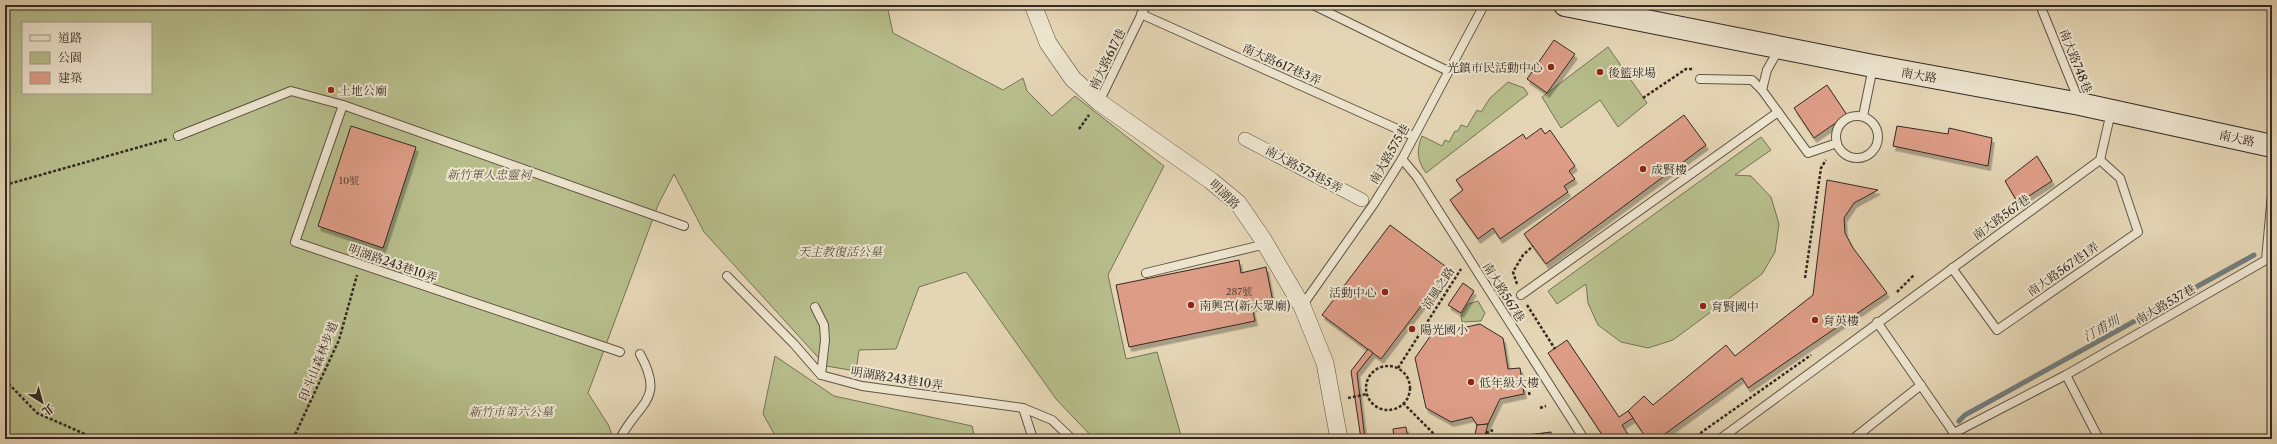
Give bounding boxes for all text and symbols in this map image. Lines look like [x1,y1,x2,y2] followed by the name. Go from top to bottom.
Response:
[22,22,152,94] legend
[1086,26,1128,92] street label: 南大路617巷
[2056,27,2096,95] street label: 南大路748巷
[58,30,82,45] text: 道路
[1240,40,1324,88] street label: 南大路617巷3弄
[58,50,82,65] text: 公園
[1447,60,1543,75] place label: 光鎮市民活動中心
[1546,62,1556,72] marker: 光鎮市民活動中心
[1900,64,1938,86] street label: 南大路
[1608,65,1656,80] place label: 後籃球場
[1595,67,1605,77] marker: 後籃球場
[58,70,82,85] text: 建築
[339,83,387,98] place label: 土地公廟
[326,85,336,95] marker: 土地公廟
[1366,121,1412,187] street label: 南大路575巷
[2218,127,2256,149] street label: 南大路
[1263,142,1345,196] street label: 南大路575巷5弄
[1651,162,1687,177] place label: 成賢樓
[1638,164,1648,174] marker: 成賢樓
[447,167,533,182] park label: 新竹軍人忠靈祠
[339,174,359,187] house number: 10號
[1207,176,1243,212] street label: 明湖路
[1969,191,2033,243] street label: 南大路567巷
[2024,239,2102,299] street label: 南大路567巷1弄
[347,241,439,285] street label: 明湖路243巷10弄
[798,244,884,259] park label: 天主教復活公墓
[1480,259,1528,325] street label: 南大路567巷
[1419,264,1457,312] street label: 涼風之路
[2132,281,2198,327] street label: 南大路537巷
[1226,285,1252,298] house number: 287號
[1329,285,1377,300] place label: 活動中心
[1380,287,1390,297] marker: 活動中心
[1199,298,1291,313] place label: 南興宮(新大眾廟)
[1711,299,1759,314] place label: 育賢國中
[1186,300,1196,310] marker: 南興宮(新大眾廟)
[1698,301,1708,311] marker: 育賢國中
[2080,311,2124,344] water label: 汀甫圳
[1823,313,1859,328] place label: 育英樓
[1810,315,1820,325] marker: 育英樓
[295,319,341,403] street label: 印斗山森林步道
[1420,322,1468,337] place label: 陽光國小
[1407,324,1417,334] marker: 陽光國小
[850,363,944,393] street label: 明湖路243巷10弄
[1479,375,1539,390] place label: 低年級大樓
[1466,377,1476,387] marker: 低年級大樓
[22,382,62,422] north arrow
[39,401,57,419] text: 北
[469,404,555,419] park label: 新竹市第六公墓

